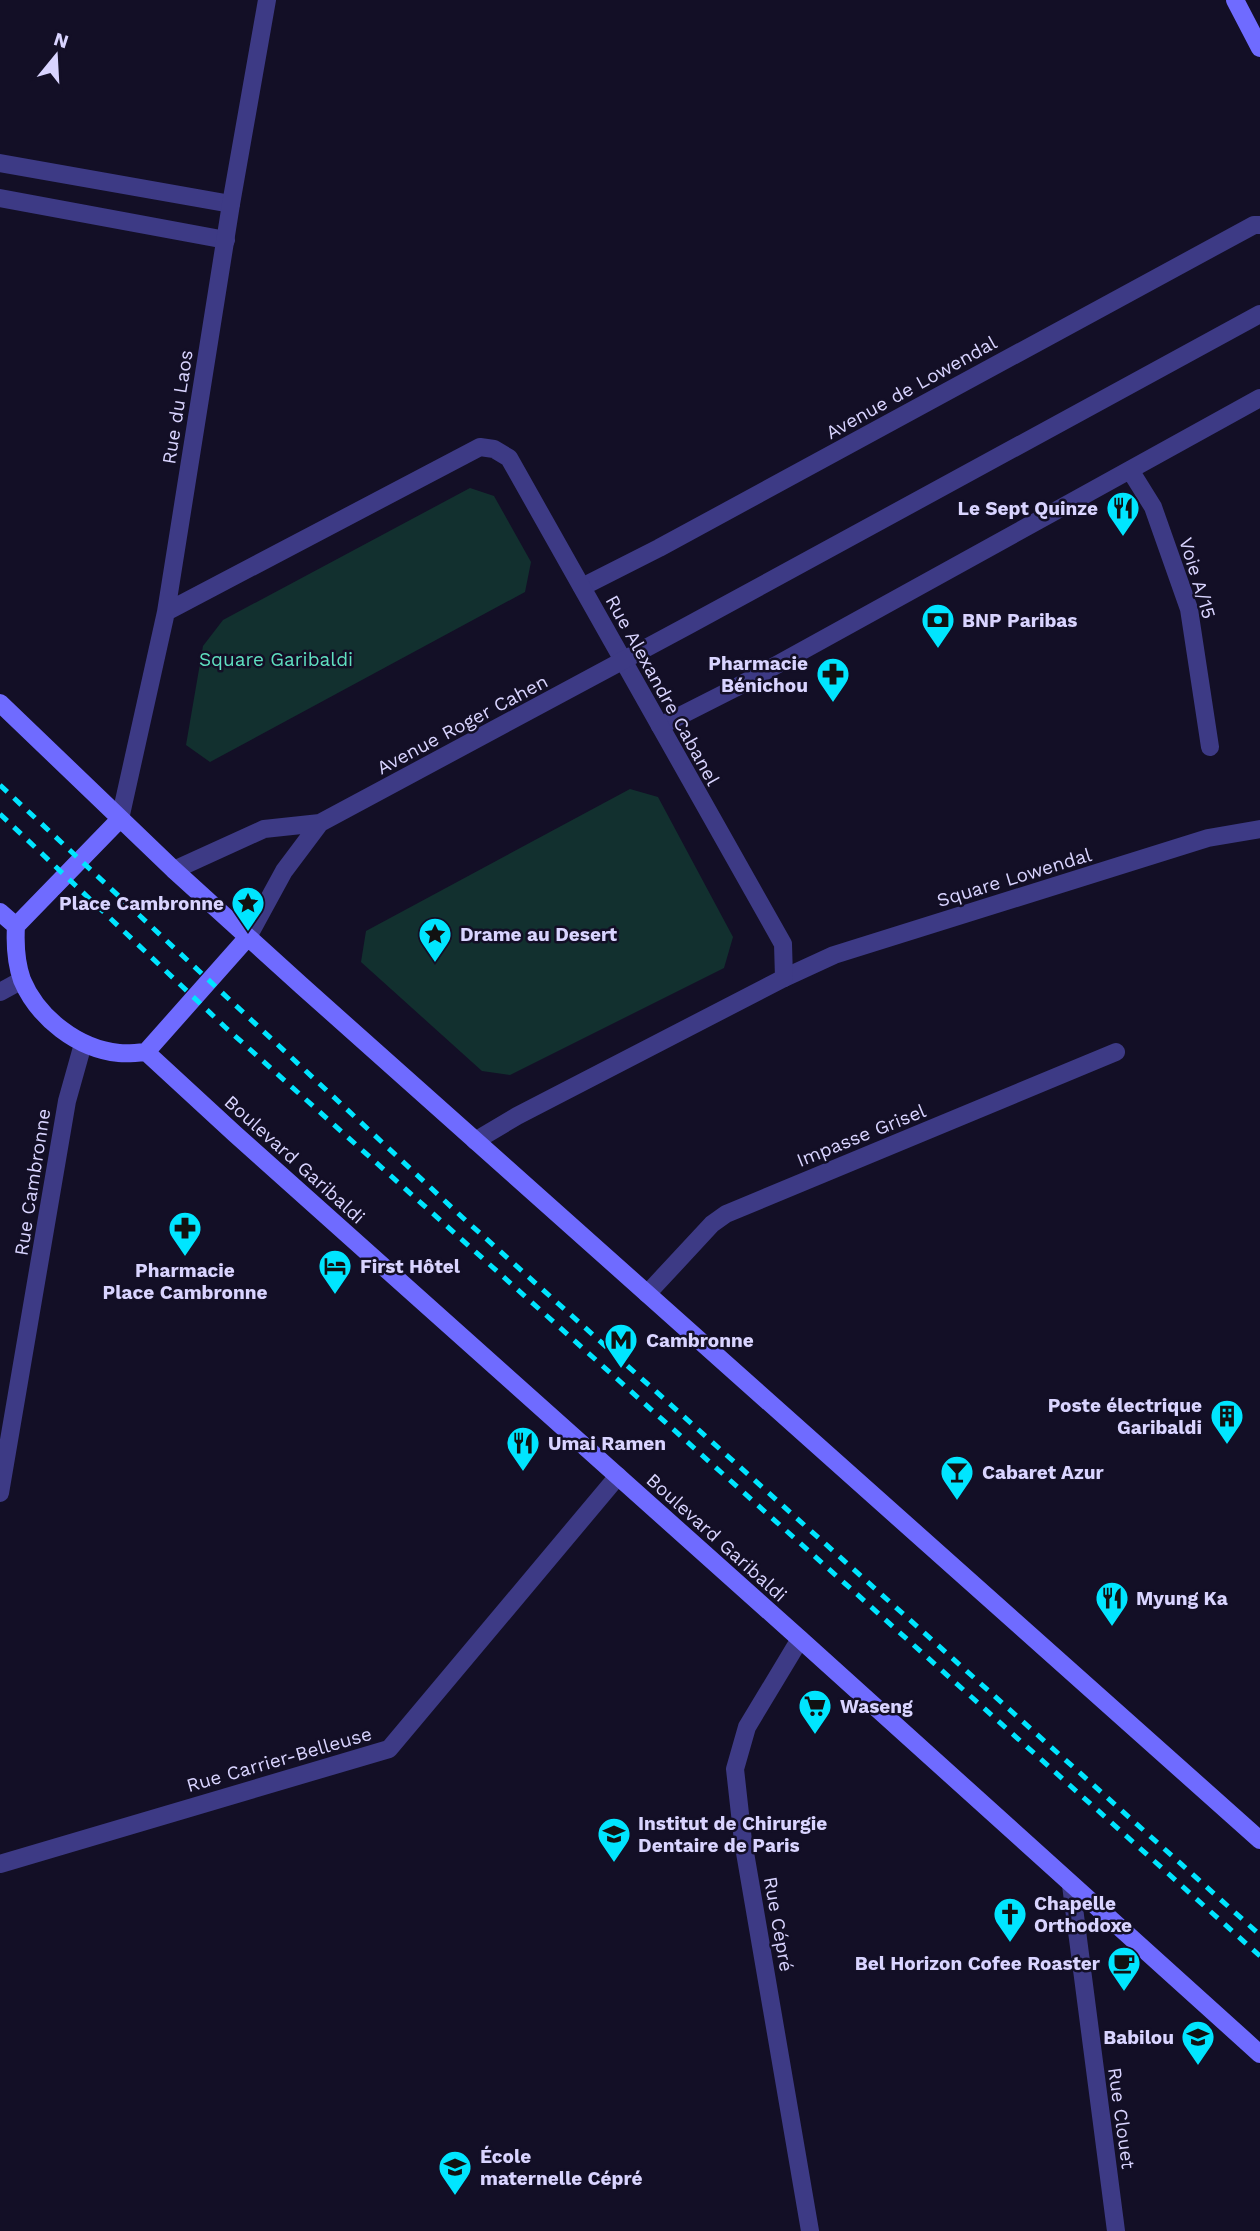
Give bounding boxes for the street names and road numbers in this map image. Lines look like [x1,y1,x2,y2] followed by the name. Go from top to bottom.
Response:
[822,331,1001,444] street label: Avenue de Lowendal
[157,348,198,466] street label: Rue du Laos
[1174,535,1221,622] street label: Voie A/15
[601,591,725,790] street label: Rue Alexandre Cabanel
[373,670,552,779] street label: Avenue Roger Cahen
[934,843,1094,912] street label: Square Lowendal
[220,1090,370,1228] street label: Boulevard Garibaldi
[793,1099,929,1172] street label: Impasse Grisel
[10,1107,55,1257] street label: Rue Cambronne
[642,1468,792,1606] street label: Boulevard Garibaldi
[184,1722,374,1797] street label: Rue Carrier-Belleuse
[759,1875,798,1973] street label: Rue Cépré
[1103,2066,1140,2170] street label: Rue Clouet

